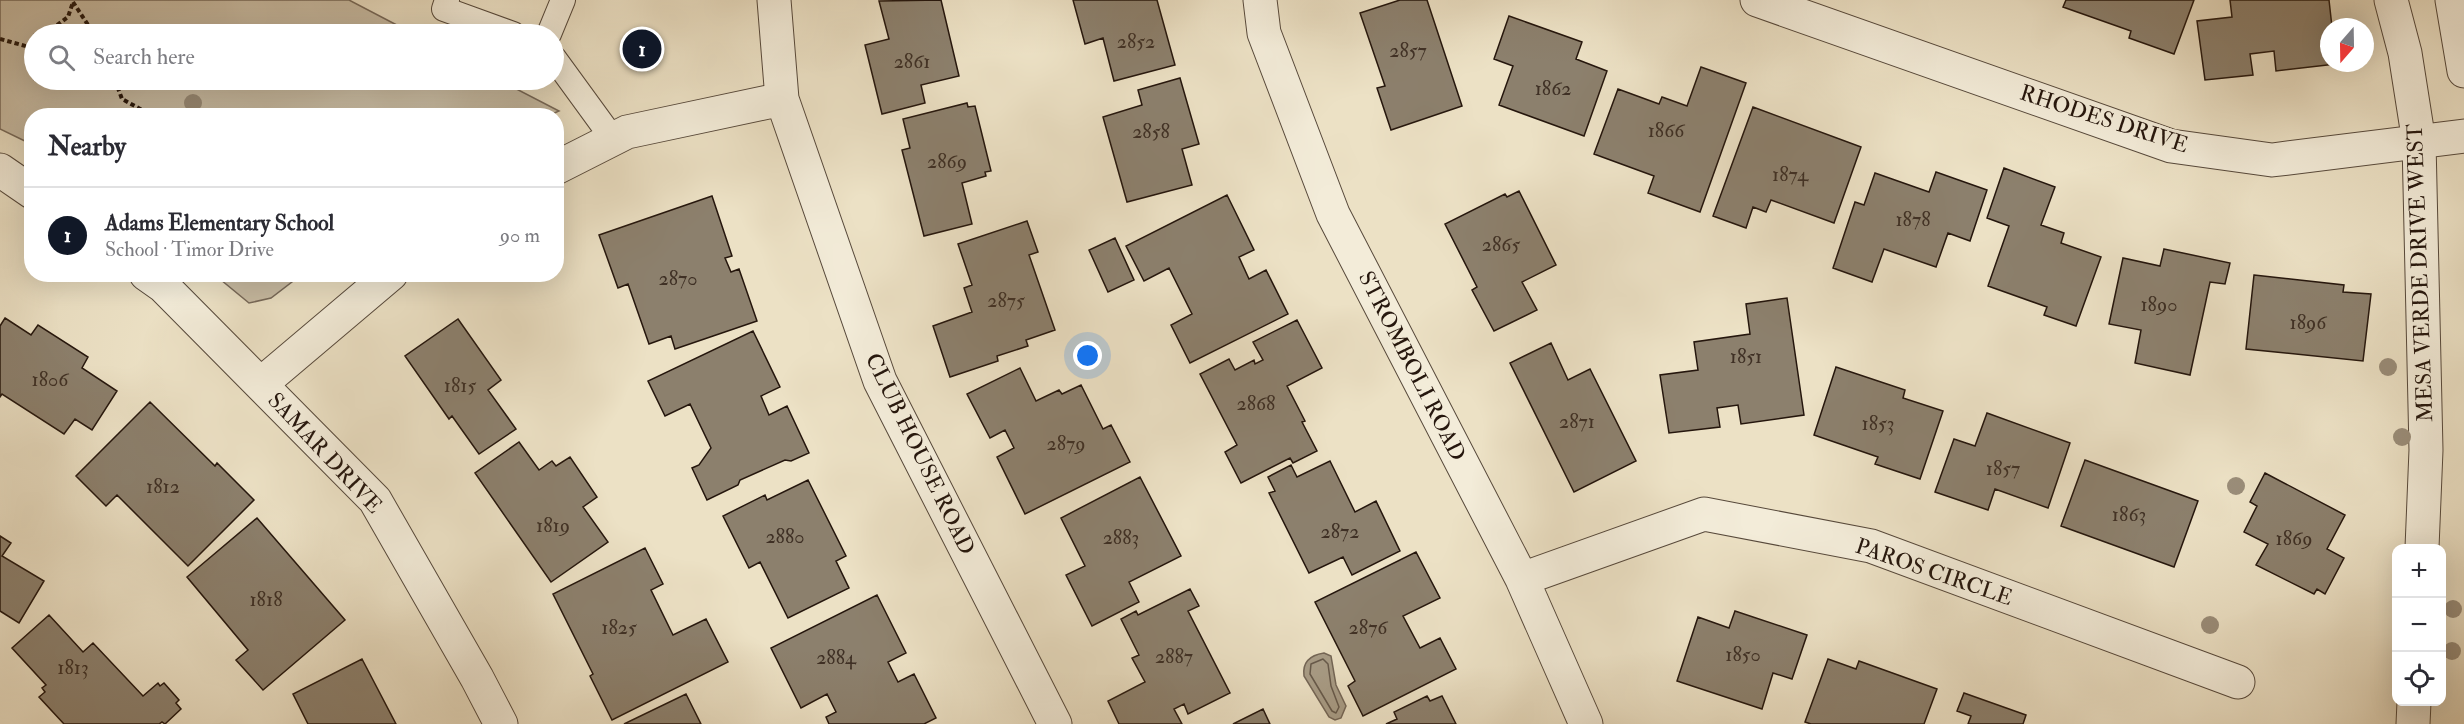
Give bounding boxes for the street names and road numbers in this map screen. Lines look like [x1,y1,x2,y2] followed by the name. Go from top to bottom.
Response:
[2016,79,2192,159] street label: RHODES DRIVE
[2401,123,2439,423] street label: MESA VERDE DRIVE WEST
[1352,266,1472,466] street label: STROMBOLI ROAD
[859,349,981,559] street label: CLUB HOUSE ROAD
[262,387,388,520] street label: SAMAR DRIVE
[1852,532,2016,612] street label: PAROS CIRCLE

